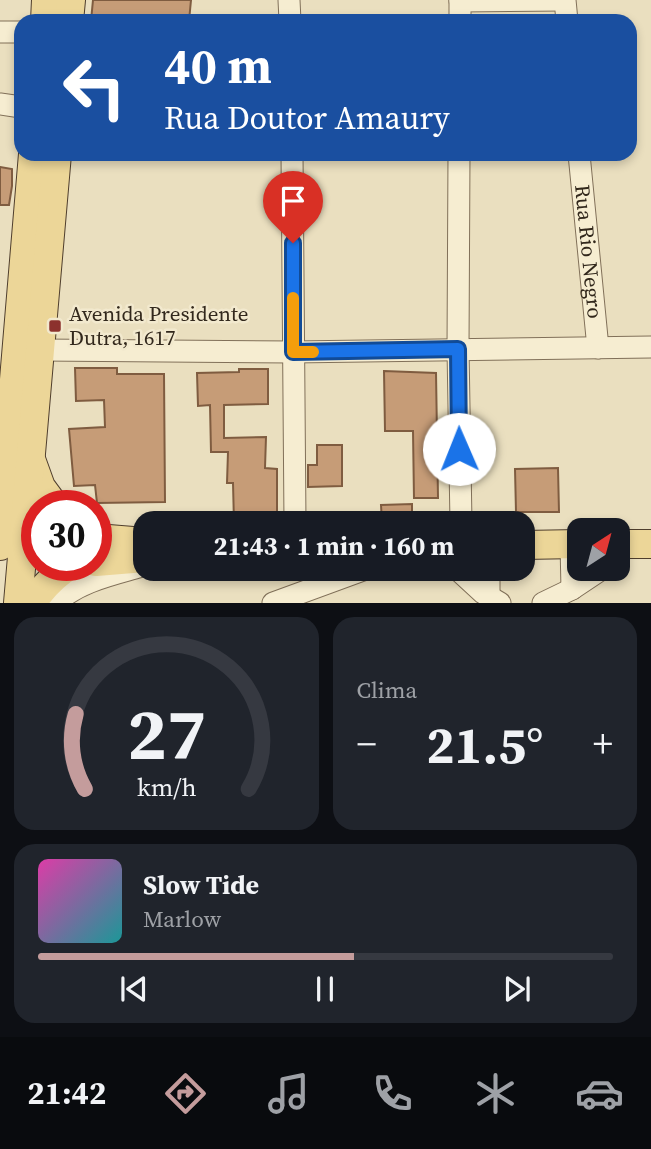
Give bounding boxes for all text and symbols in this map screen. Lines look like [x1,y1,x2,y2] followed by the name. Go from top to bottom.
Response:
[164,32,272,99] text: 40 m
[49,42,140,133] icon: left
[164,96,450,140] text: Rua Doutor Amaury
[263,171,323,243] pin
[274,182,312,220] icon: arrive
[568,183,610,320] street label: Rua Rio Negro
[69,299,249,352] place label: Avenida Presidente Dutra, 1617
[47,318,63,334] marker: Avenida Presidente Dutra, 1617
[422,412,496,486] position arrow
[21,490,112,581] speed limit sign: 30
[567,518,630,581] north arrow
[567,518,630,581] map controls
[214,528,454,564] text: 21:43 · 1 min · 160 m
[357,674,417,706] text: Clima
[127,685,206,784] text: 27
[426,709,543,780] text: 21.5°
[357,718,377,770] text: −
[593,718,613,770] text: +
[136,770,196,804] text: km/h
[143,867,259,903] text: Slow Tide
[143,903,221,935] text: Marlow
[115,970,153,1008] icon: previous
[306,970,344,1008] icon: pause
[498,970,536,1008] icon: next
[161,1069,210,1118] icon: directions
[264,1069,313,1118] icon: music
[368,1069,417,1118] icon: phone
[471,1069,520,1118] icon: climate
[575,1069,624,1118] icon: car
[27,1071,106,1115] text: 21:42

